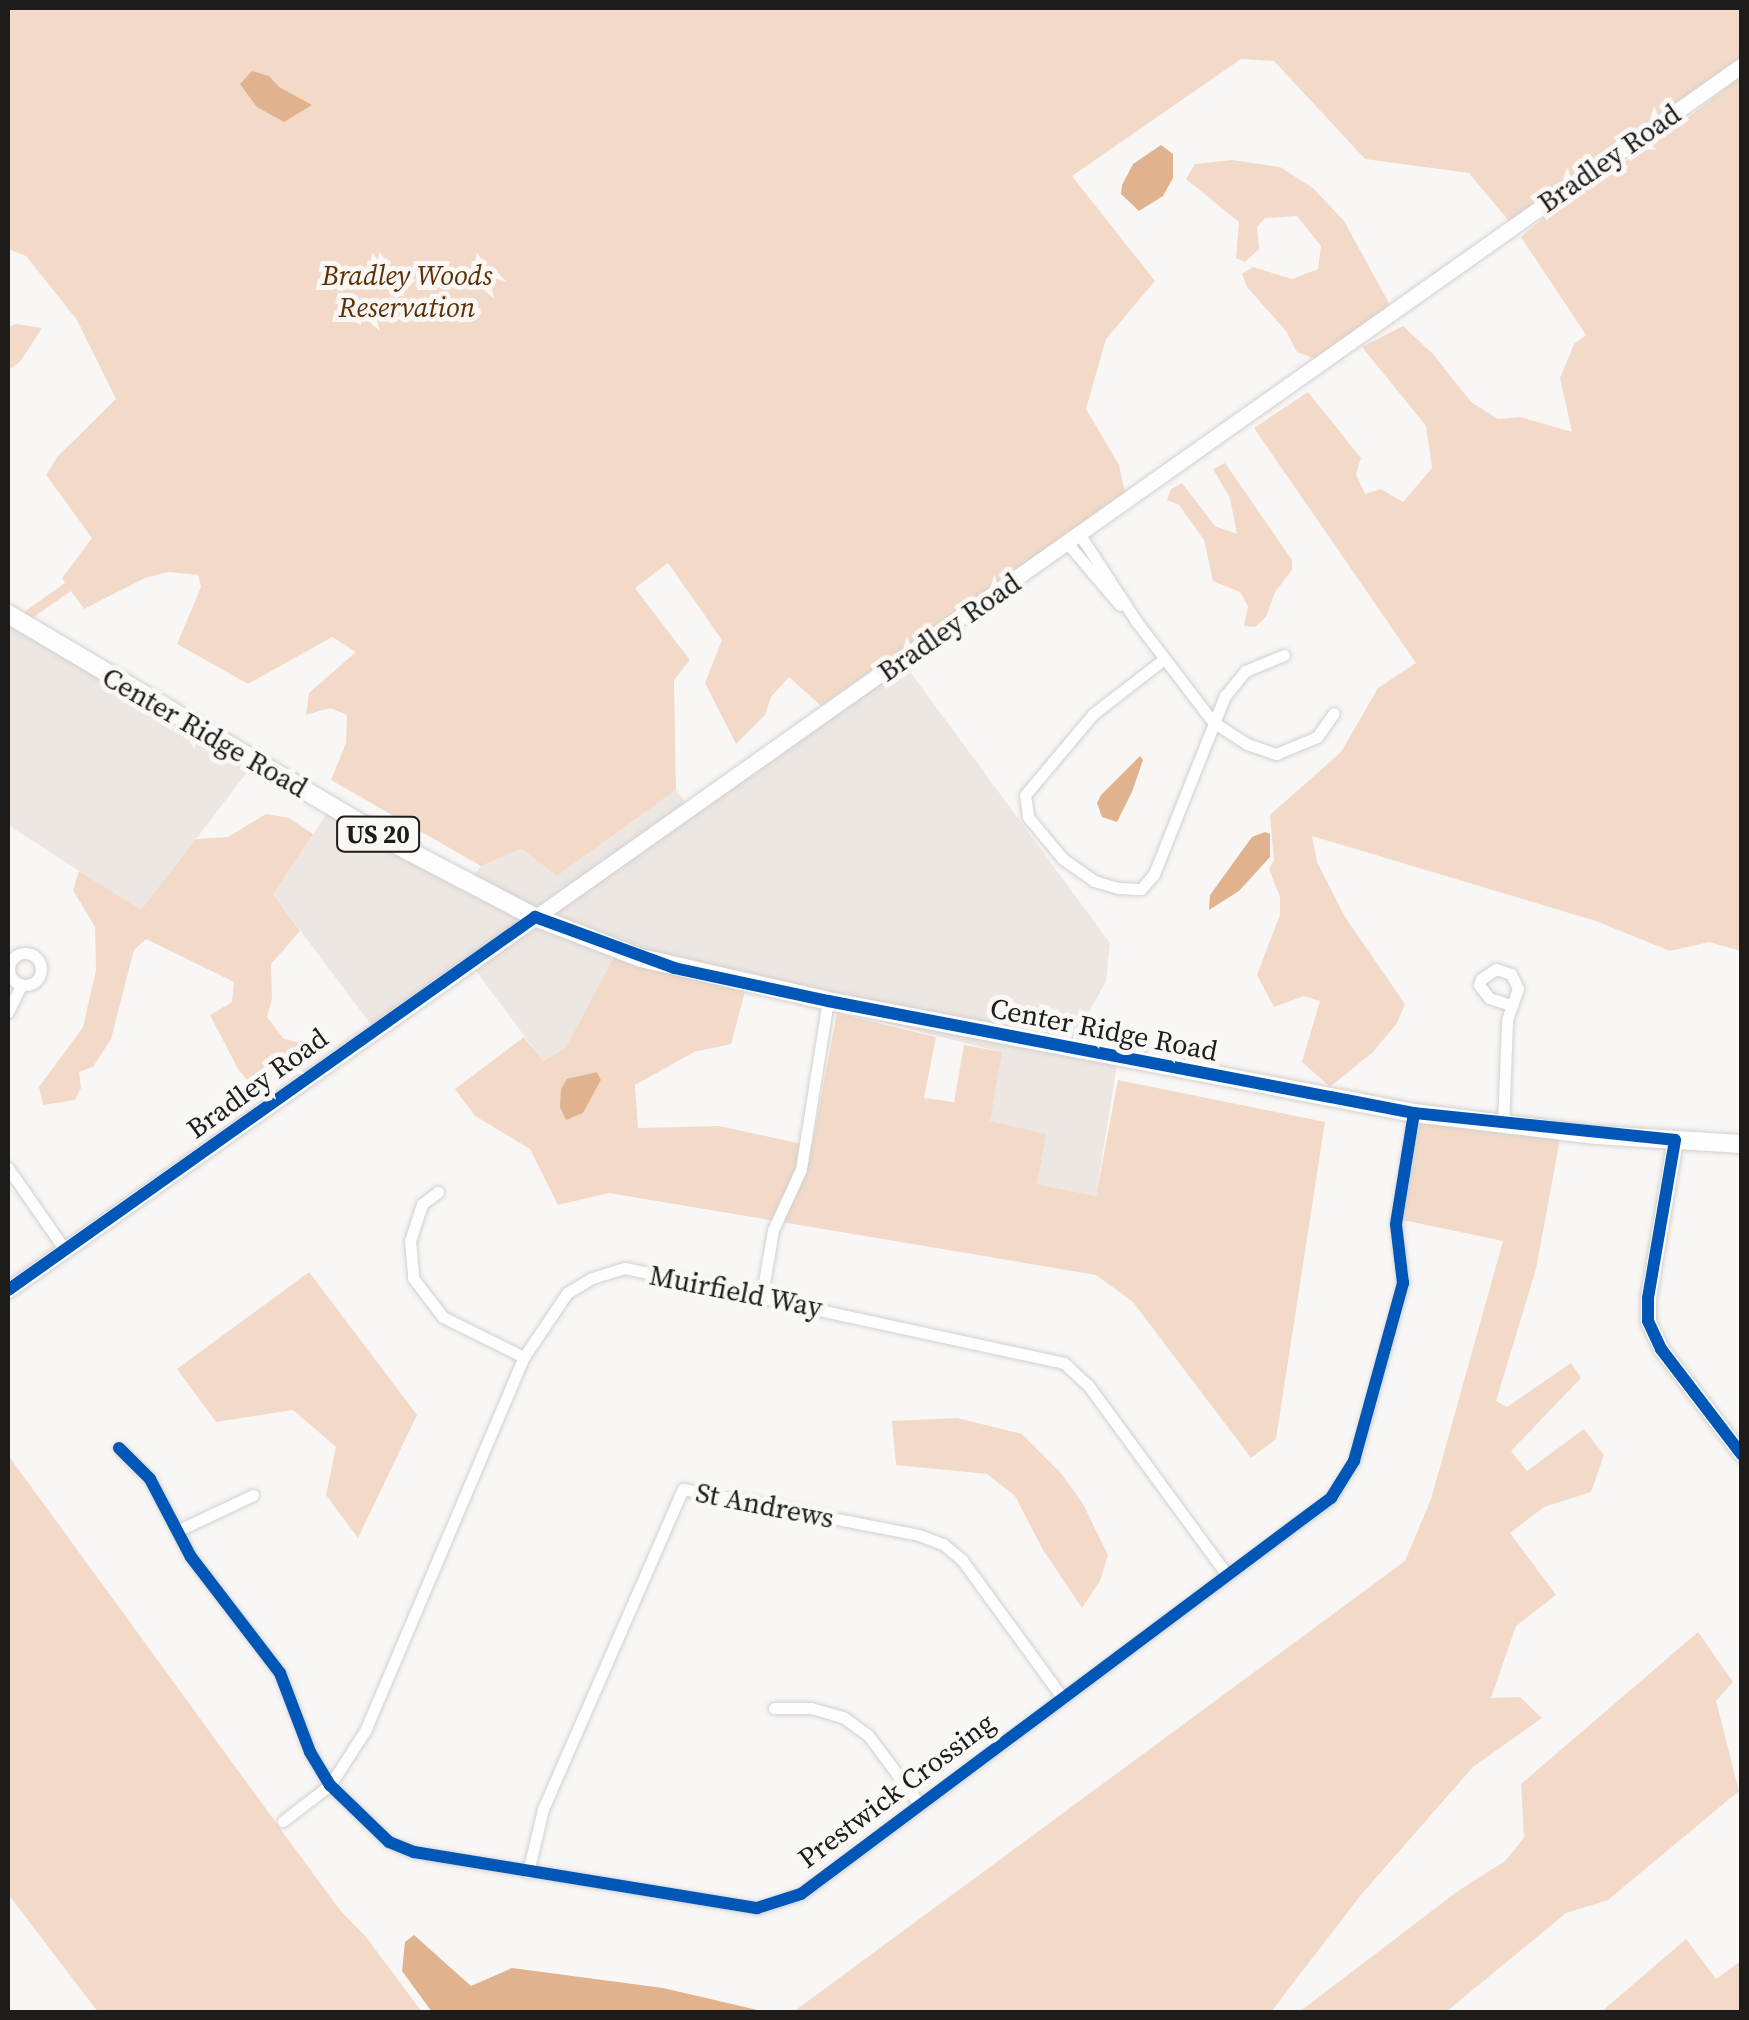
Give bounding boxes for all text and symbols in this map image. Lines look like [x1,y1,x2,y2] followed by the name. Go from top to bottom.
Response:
[1531,97,1687,219] street label: Bradley Road
[322,258,492,324] park label: Bradley Woods Reservation
[871,566,1027,688] street label: Bradley Road
[97,660,313,804] street label: Center Ridge Road
[336,814,420,854] road number: US 20
[987,990,1221,1068] street label: Center Ridge Road
[180,1021,334,1145] street label: Bradley Road
[646,1258,826,1324] street label: Muirfield Way
[693,1475,837,1535] street label: St Andrews
[791,1705,1001,1875] street label: Prestwick Crossing

